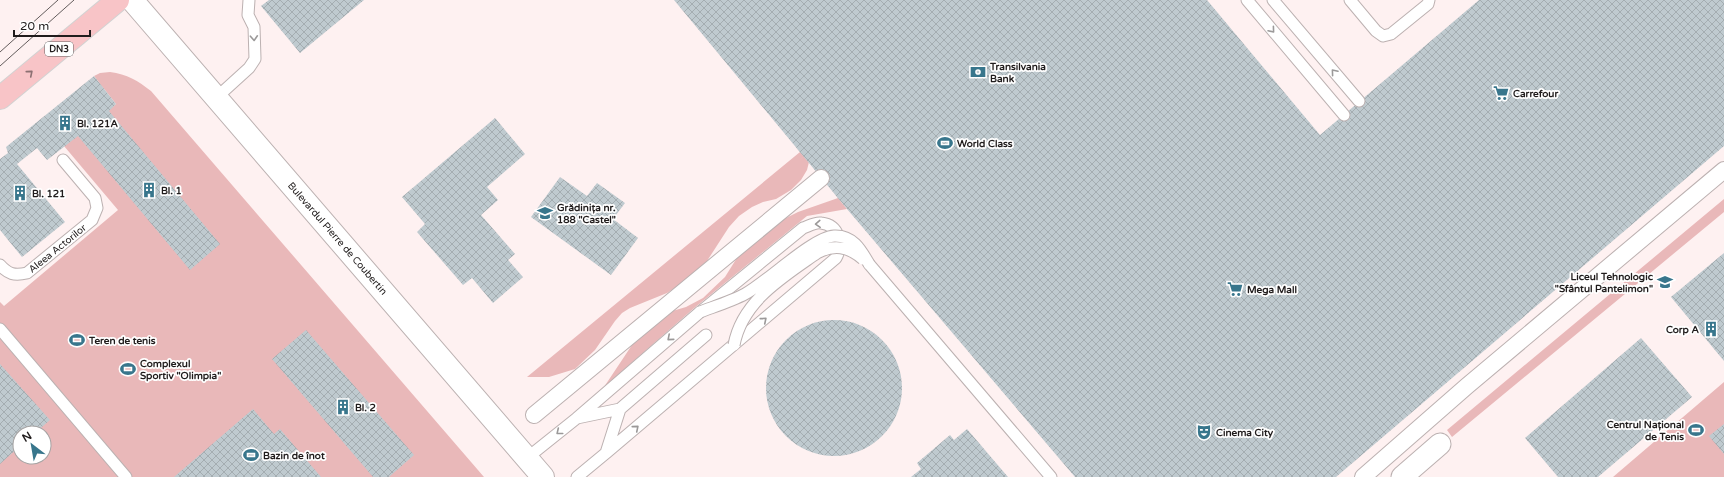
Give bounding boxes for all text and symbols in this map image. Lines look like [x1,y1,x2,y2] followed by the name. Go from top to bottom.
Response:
[14,12,90,38] scale bar
[20,19,49,33] text: 20 m
[1268,25,1275,33] one-way arrow
[250,35,259,41] one-way arrow
[45,42,73,56] road number: DN3
[989,61,1046,85] place label: Transilvania Bank
[969,63,987,81] bank icon: Transilvania Bank
[1332,69,1339,76] one-way arrow
[25,70,33,77] one-way arrow
[1492,84,1510,102] supermarket icon: Carrefour
[1513,88,1558,100] place label: Carrefour
[56,114,74,132] building icon: Bl. 121A
[77,118,118,130] place label: Bl. 121A
[936,134,954,152] sports icon: World Class
[957,138,1013,150] place label: World Class
[285,180,389,297] street label: Bulevardul Pierre de Coubertin
[140,181,158,199] building icon: Bl. 1
[11,184,29,202] building icon: Bl. 121
[161,185,182,197] place label: Bl. 1
[32,188,65,200] place label: Bl. 121
[557,202,616,226] place label: Grădinița nr. 188 "Castel"
[536,204,554,222] school or university icon: Grădinița nr. 188 "Castel"
[815,220,821,229] one-way arrow
[26,222,89,276] street label: Aleea Actorilor
[1555,271,1654,295] place label: Liceul Tehnologic "Sfântul Pantelimon"
[1656,273,1674,291] school or university icon: Liceul Tehnologic "Sfântul Pantelimon"
[1226,280,1244,298] supermarket icon: Mega Mall
[1247,284,1297,296] place label: Mega Mall
[760,317,767,324] one-way arrow
[1702,320,1720,338] building icon: Corp A
[1666,324,1700,336] place label: Corp A
[68,331,86,349] sports icon: Teren de tenis
[667,333,675,340] one-way arrow
[88,335,156,347] place label: Teren de tenis
[140,358,221,382] place label: Complexul Sportiv "Olimpia"
[119,360,137,378] sports icon: Complexul Sportiv "Olimpia"
[334,398,352,416] building icon: Bl. 2
[355,402,376,414] place label: Bl. 2
[1607,419,1684,443] place label: Centrul Național de Tenis
[1687,421,1705,439] sports icon: Centrul Național de Tenis
[1195,423,1213,441] theatre icon: Cinema City
[12,425,52,465] north arrow
[631,426,638,433] one-way arrow
[1216,427,1274,439] place label: Cinema City
[556,428,563,435] one-way arrow
[20,429,34,445] text: N
[242,446,260,464] sports icon: Bazin de înot
[263,450,325,462] place label: Bazin de înot

